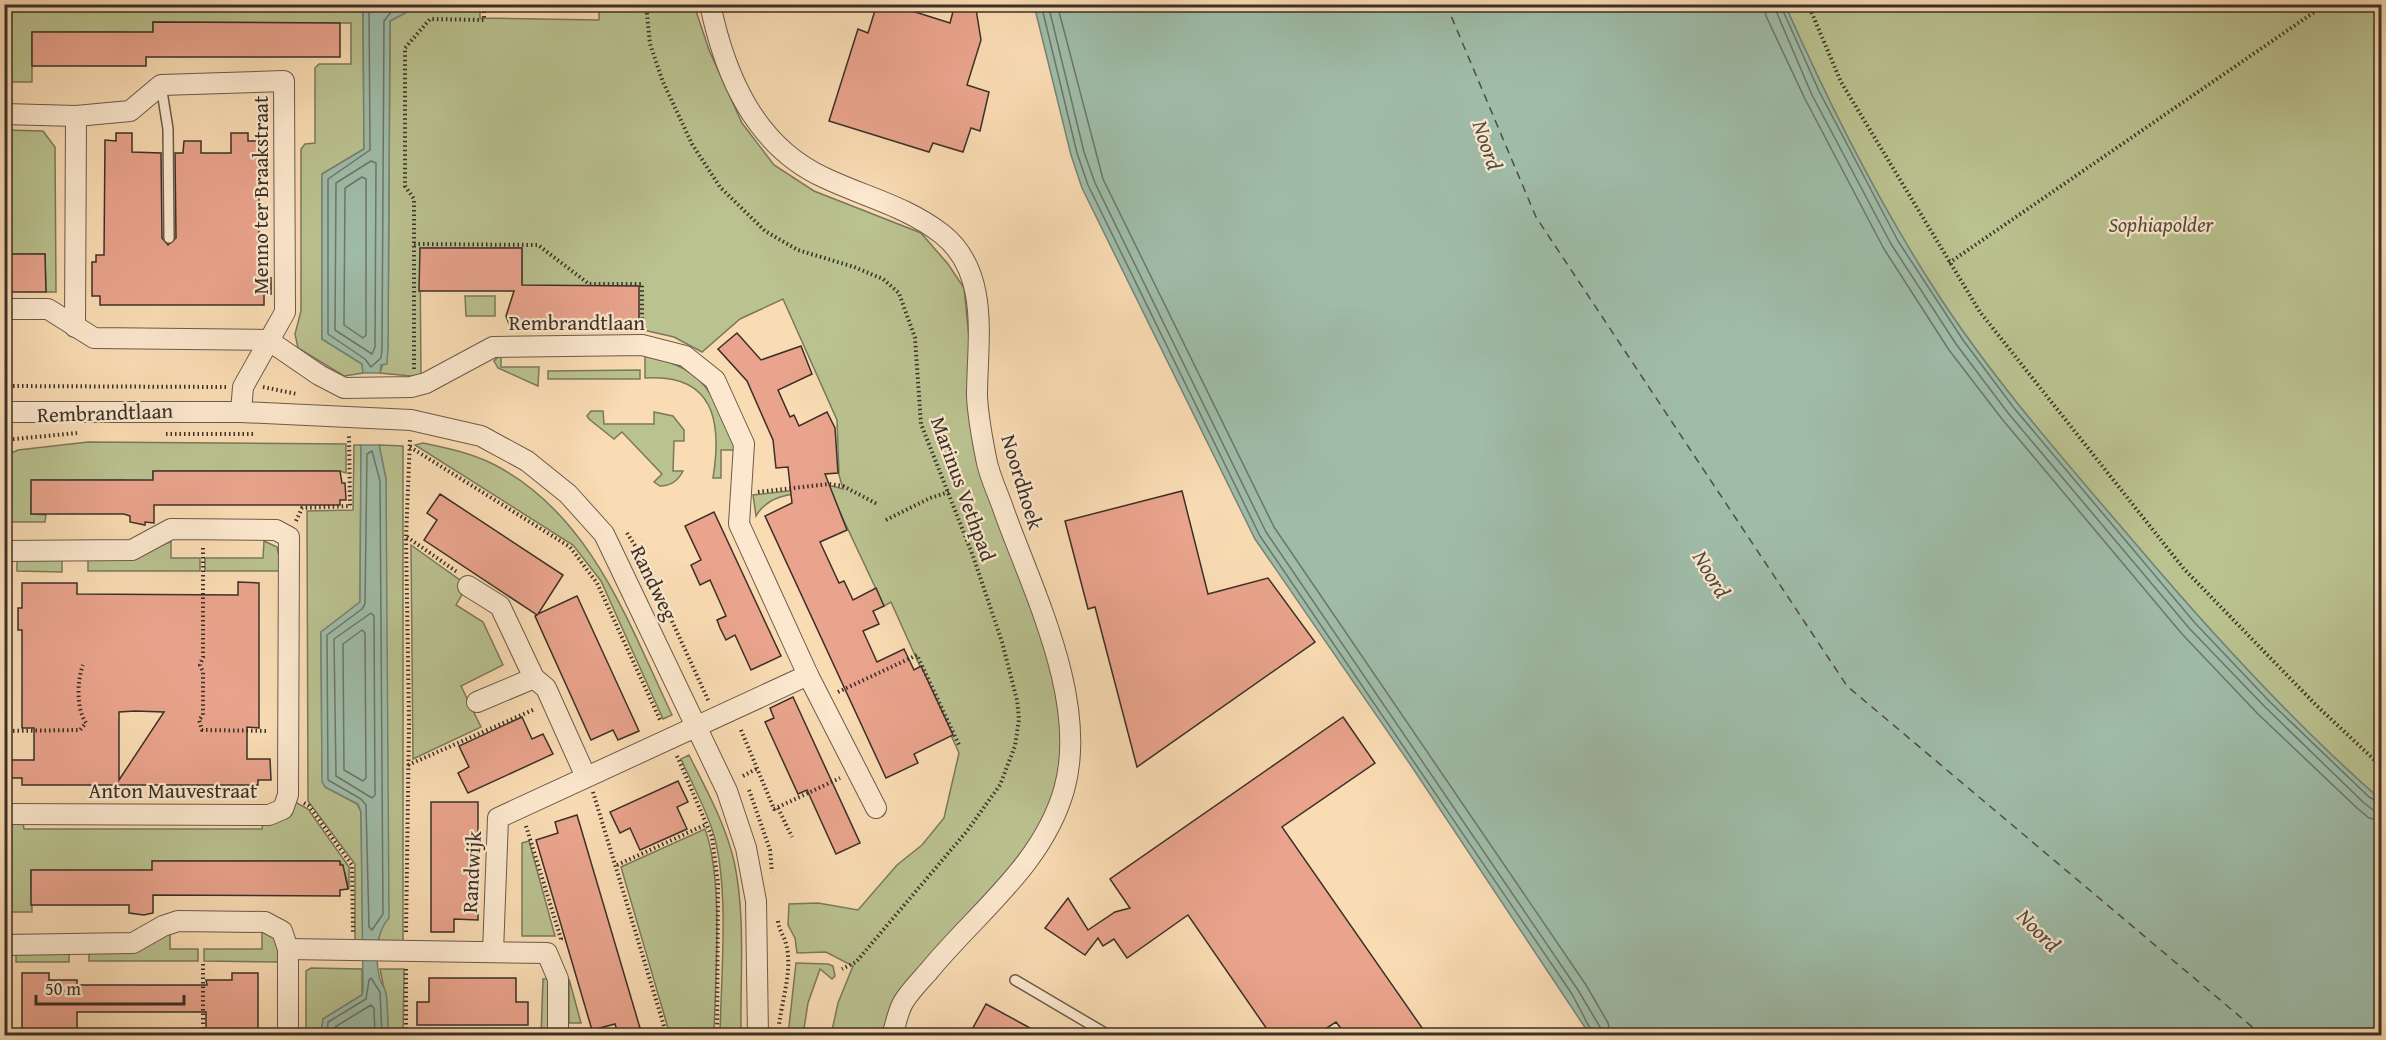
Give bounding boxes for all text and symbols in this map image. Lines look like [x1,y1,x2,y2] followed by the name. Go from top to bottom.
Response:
[245,95,276,294] street label: Menno ter Braakstraat
[1464,115,1512,175] water label: Noord
[2109,209,2215,240] park label: Sophiapolder
[509,307,645,338] street label: Rembrandtlaan
[36,395,174,430] street label: Rembrandtlaan
[923,412,1004,566] street label: Marinus Vethpad
[993,431,1052,533] street label: Noordhoek
[623,540,686,626] street label: Randweg
[1685,543,1739,604] water label: Noord
[89,775,258,806] street label: Anton Mauvestraat
[454,830,489,914] street label: Randwijk
[2009,900,2069,960] water label: Noord
[36,968,184,1006] scale bar
[45,975,81,1002] text: 50 m

